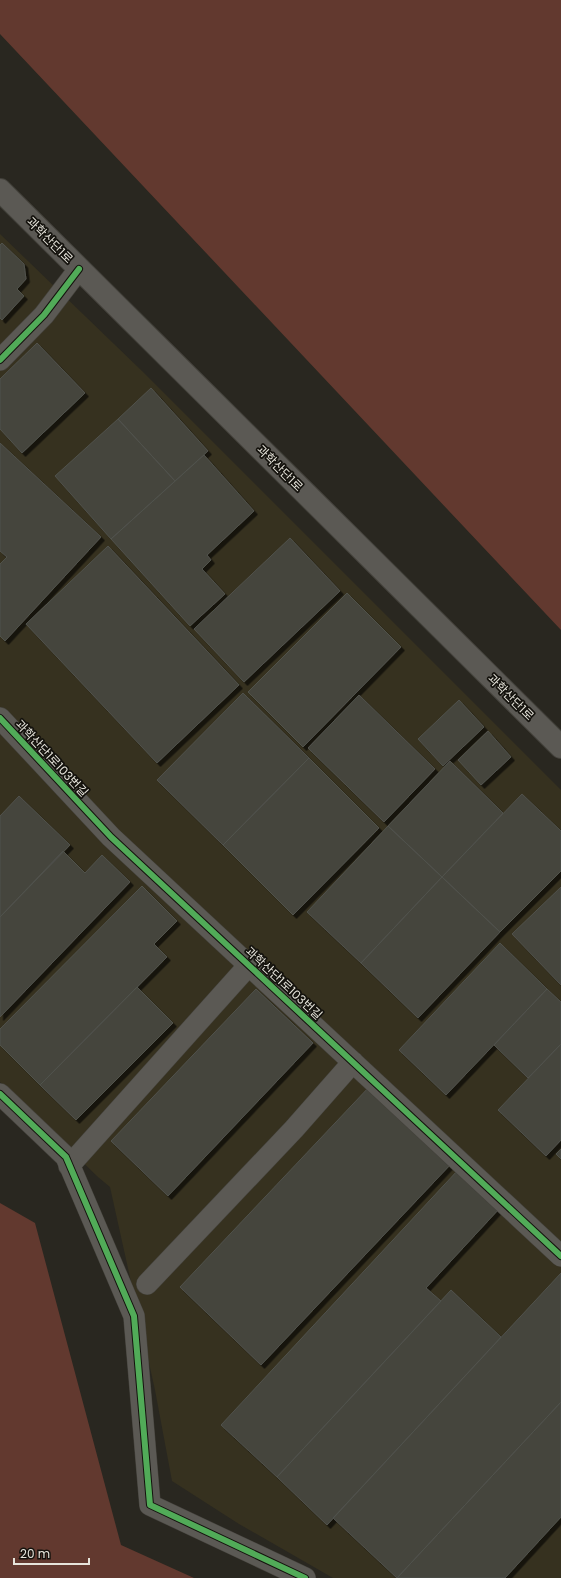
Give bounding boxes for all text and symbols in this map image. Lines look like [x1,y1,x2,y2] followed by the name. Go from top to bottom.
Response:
[23,213,77,267] street label: 과학산단1로
[253,441,307,495] street label: 과학산단1로
[484,670,538,724] street label: 과학산단1로
[12,716,92,800] street label: 과학산단1로103번길
[242,943,326,1023] street label: 과학산단1로103번길
[14,1540,89,1566] scale bar
[20,1545,50,1562] text: 20 m

